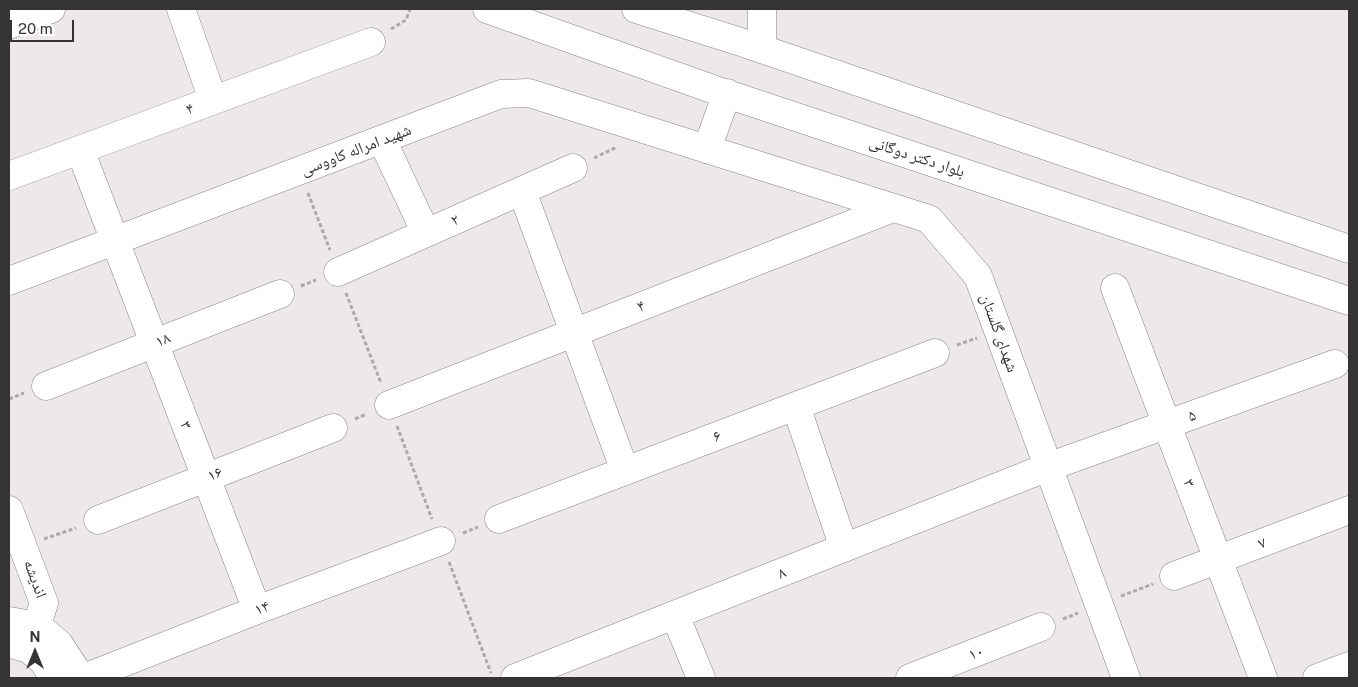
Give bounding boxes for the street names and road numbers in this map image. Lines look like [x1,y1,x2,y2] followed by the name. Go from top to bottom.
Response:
[183,99,197,119] street label: ۴
[298,120,414,180] street label: شهید امراله کاووسی
[867,133,967,181] street label: بلوار دکتر دوگانی
[448,210,462,230] street label: ۲
[976,291,1022,375] street label: شهدای گلستان
[634,296,648,316] street label: ۴
[153,328,173,352] street label: ۱۸
[1185,406,1199,426] street label: ۵
[176,418,196,432] street label: ۳
[710,426,724,446] street label: ۶
[205,462,225,486] street label: ۱۶
[1179,476,1199,490] street label: ۳
[1255,533,1269,553] street label: ۷
[19,557,51,601] street label: اندیشه
[775,563,789,583] street label: ۸
[252,596,272,620] street label: ۱۴
[966,641,986,665] street label: ۱۰

